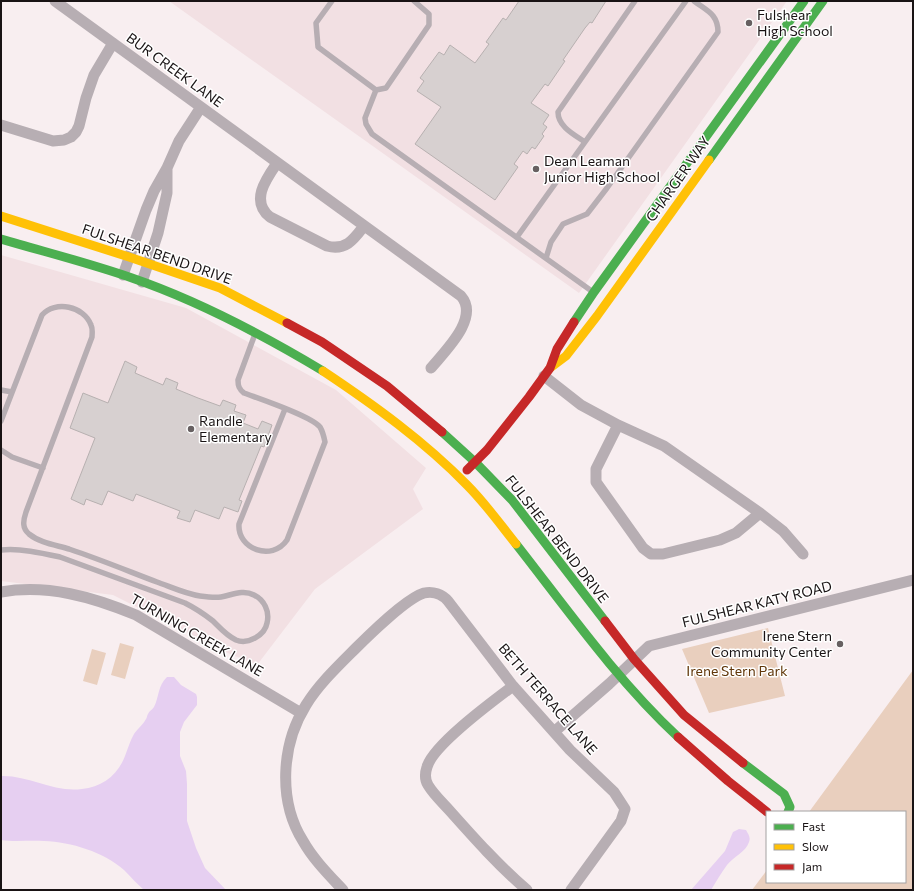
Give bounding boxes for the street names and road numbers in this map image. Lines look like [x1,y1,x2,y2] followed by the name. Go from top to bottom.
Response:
[124,29,227,110] street label: BUR CREEK LANE
[642,133,713,225] street label: CHARGER WAY
[80,220,234,287] street label: FULSHEAR BEND DRIVE
[502,471,613,606] street label: FULSHEAR BEND DRIVE
[680,577,834,630] street label: FULSHEAR KATY ROAD
[128,590,267,680] street label: TURNING CREEK LANE
[495,640,601,758] street label: BETH TERRACE LANE

